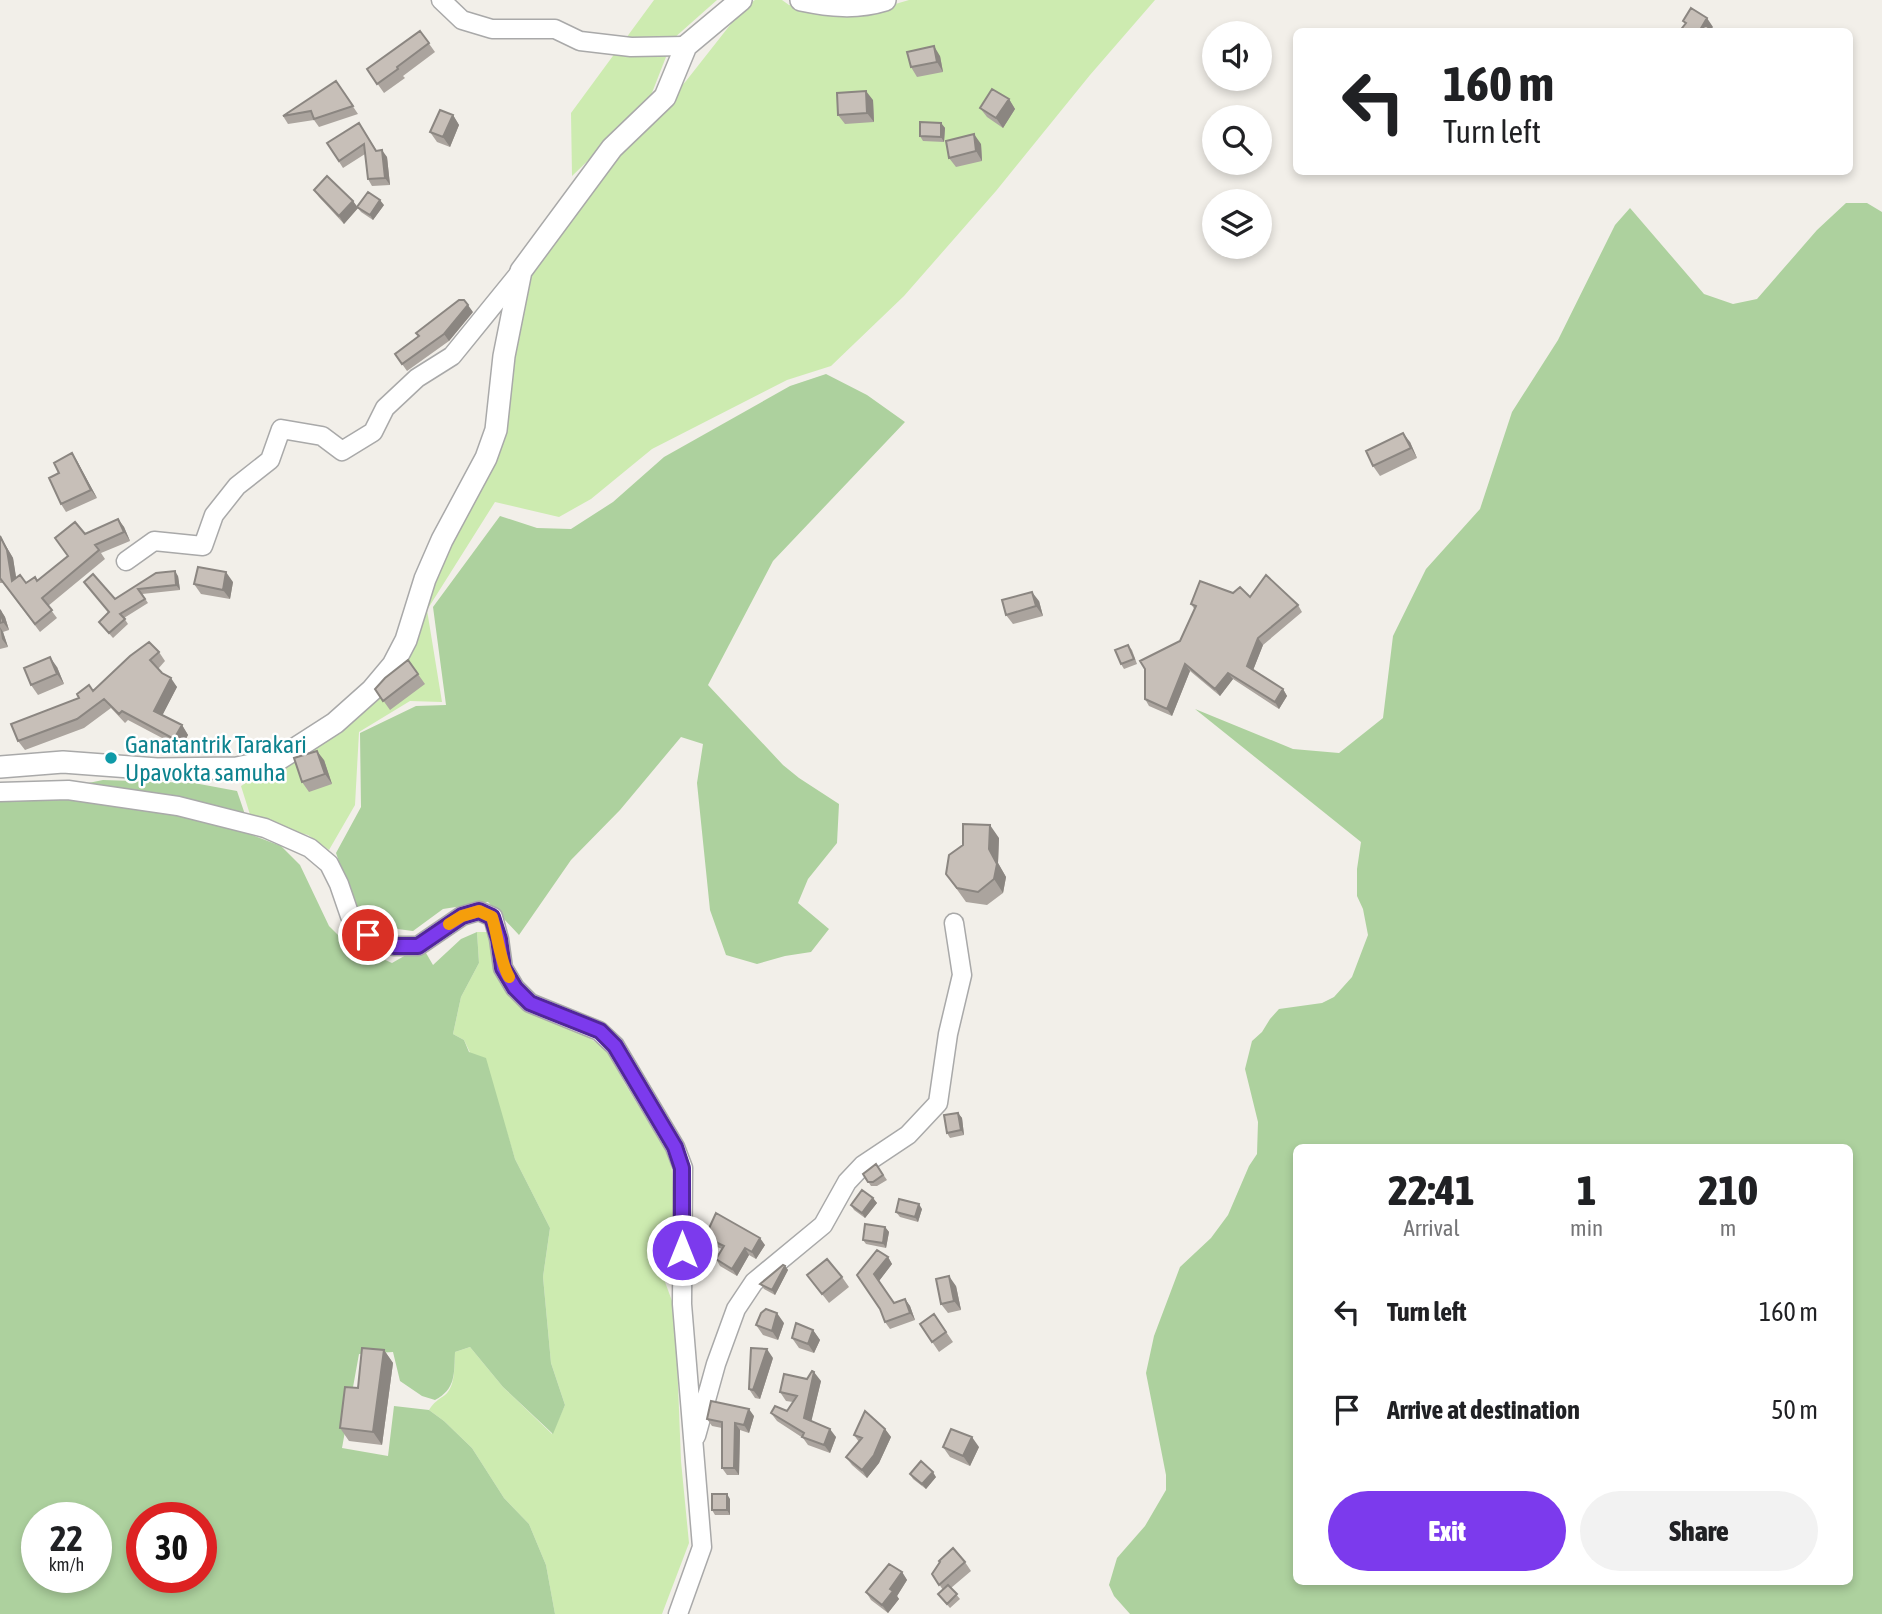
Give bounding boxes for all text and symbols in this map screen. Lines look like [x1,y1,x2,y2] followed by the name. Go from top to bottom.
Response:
[1202,21,1272,259] map controls
[1202,21,1272,91] button: sound
[1443,55,1554,111] text: 160 m
[1328,56,1419,147] icon: left
[1202,105,1272,175] button: search
[1443,113,1541,150] text: Turn left
[1202,189,1272,259] button: layers
[125,731,307,786] place label: Ganatantrik Tarakari Upavokta samuha
[103,750,119,766] marker: Ganatantrik Tarakari Upavokta samuha
[338,905,398,965] pin
[349,916,387,954] icon: arrive
[1388,1166,1475,1214] text: 22:41
[1577,1166,1596,1214] text: 1
[1698,1166,1758,1214] text: 210
[645,1213,719,1287] position arrow
[1403,1215,1460,1241] text: Arrival
[1570,1215,1603,1241] text: min
[1720,1215,1736,1241] text: m
[1328,1293,1366,1331] icon: left
[1387,1297,1467,1327] text: Turn left
[1759,1297,1818,1327] text: 160 m
[1328,1391,1366,1429] icon: arrive
[1387,1395,1580,1425] text: Arrive at destination
[1771,1395,1818,1425] text: 50 m
[1328,1491,1566,1571] button: Exit
[1580,1491,1818,1571] button: Share
[126,1502,217,1593] speed limit sign: 30
[50,1518,83,1558] text: 22
[49,1554,84,1575] text: km/h

